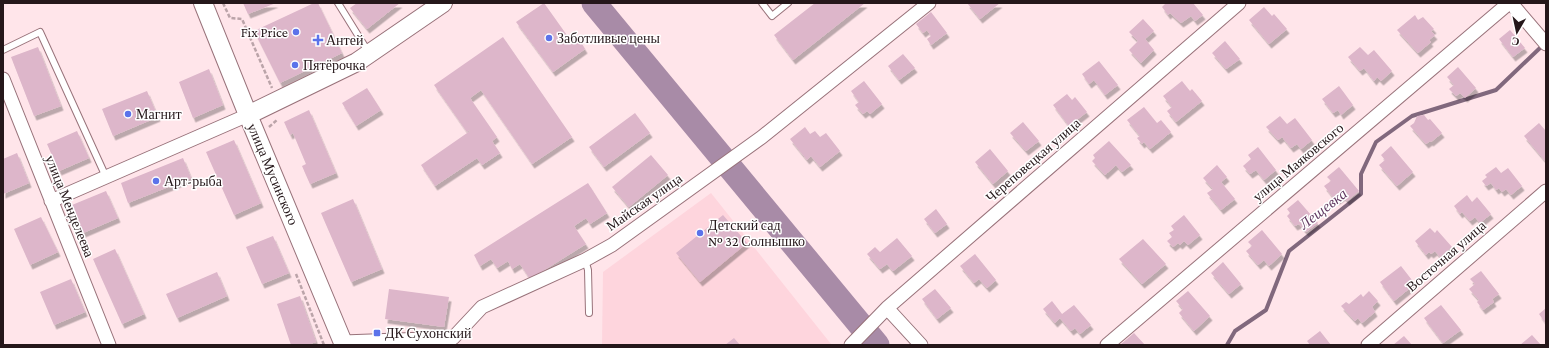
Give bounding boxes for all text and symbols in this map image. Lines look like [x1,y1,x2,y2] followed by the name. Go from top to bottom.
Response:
[1497,12,1537,52] north arrow
[241,24,288,40] place label: Fix Price
[291,27,301,37] marker: Fix Price
[557,30,660,46] place label: Заботливые цены
[326,32,364,48] place label: Антей
[544,33,554,43] marker: Заботливые цены
[313,35,323,45] marker: Антей
[1511,35,1520,48] text: С
[303,57,366,73] place label: Пятёрочка
[290,60,300,70] marker: Пятёрочка
[136,106,182,122] place label: Магнит
[123,109,133,119] marker: Магнит
[983,114,1084,205] street label: Череповецкая улица
[1249,119,1347,205] street label: улица Маяковского
[244,121,302,227] street label: улица Мусинского
[42,153,98,260] street label: улица Менделеева
[603,170,686,234] street label: Майская улица
[164,173,223,189] place label: Арт-рыба
[151,176,161,186] marker: Арт-рыба
[1295,186,1350,233] water label: Лещевка
[708,217,805,249] place label: Детский сад № 32 Солнышко
[1403,217,1490,295] street label: Восточная улица
[695,228,705,238] marker: Детский сад № 32 Солнышко
[385,325,472,341] place label: ДК Сухонский
[372,328,382,338] marker: ДК Сухонский

